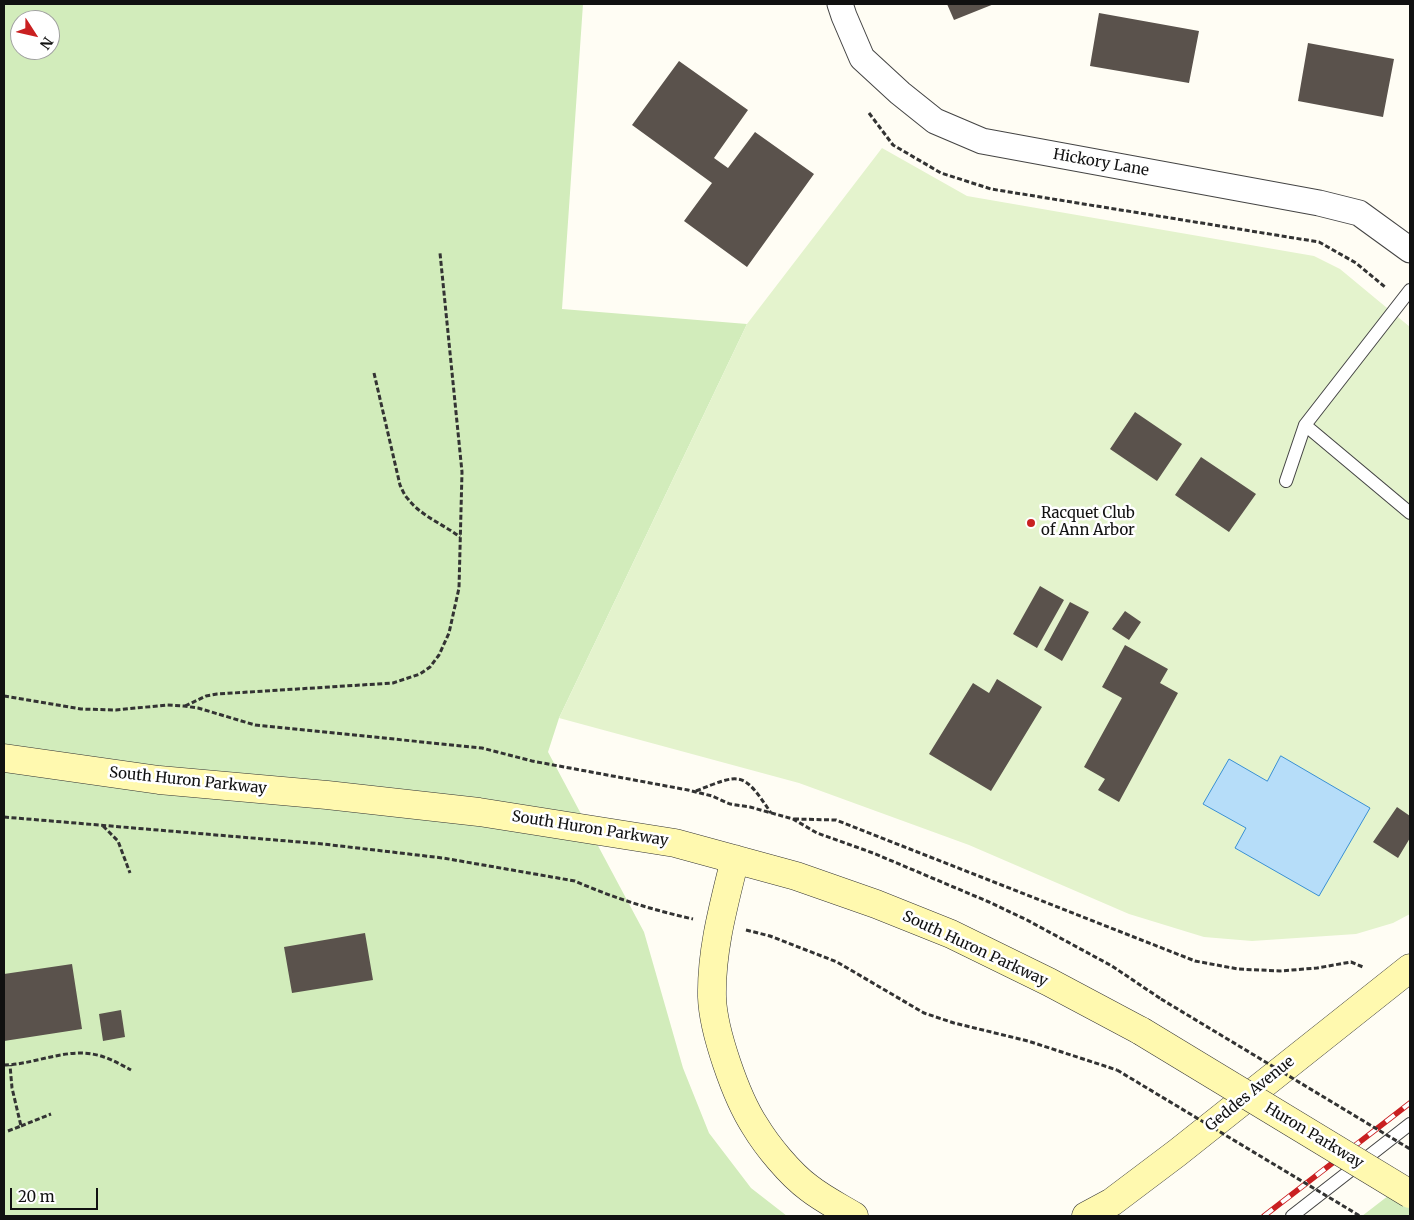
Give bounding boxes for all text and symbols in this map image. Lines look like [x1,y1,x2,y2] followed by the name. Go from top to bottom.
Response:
[10,10,60,60] north arrow
[36,33,57,53] text: N
[1052,146,1150,180] street label: Hickory Lane
[1041,505,1135,540] place label: Racquet Club of Ann Arbor
[1025,517,1037,529] marker: Racquet Club of Ann Arbor
[108,764,268,798] street label: South Huron Parkway
[510,808,670,850] street label: South Huron Parkway
[899,907,1051,991] street label: South Huron Parkway
[1202,1053,1298,1135] street label: Geddes Avenue
[1261,1099,1367,1173] street label: Huron Parkway
[12,1178,100,1210] scale bar
[18,1187,55,1206] text: 20 m

